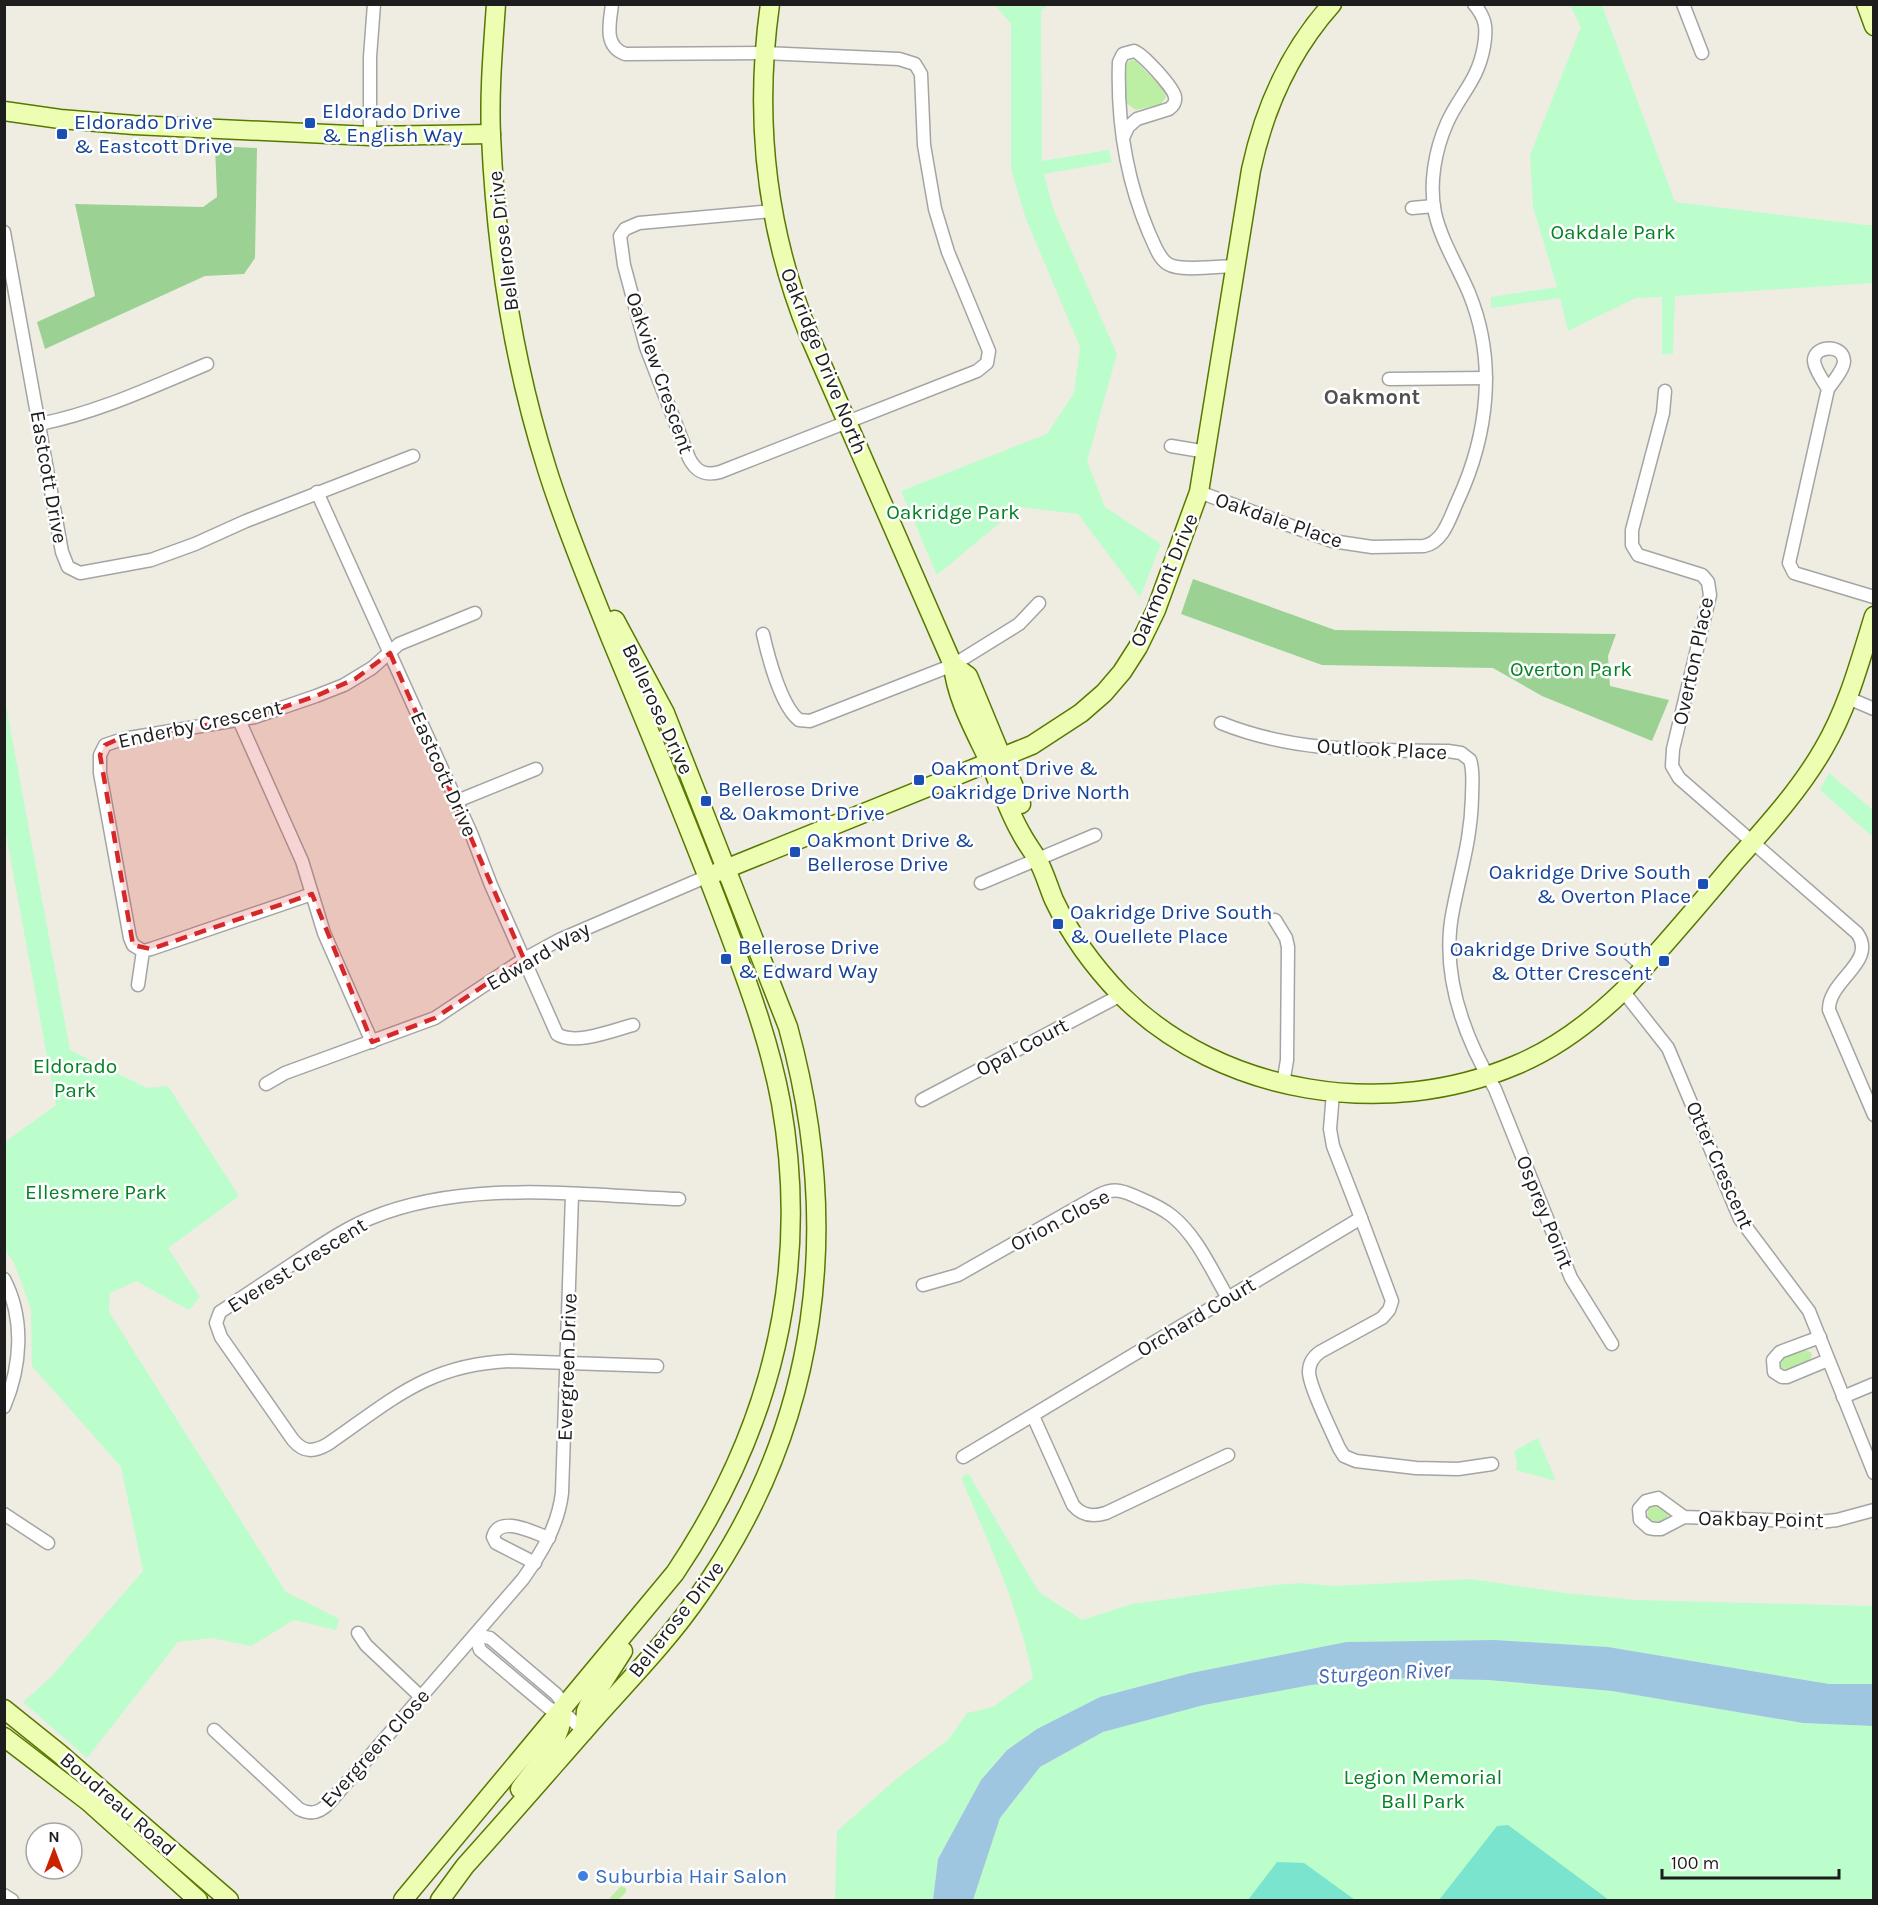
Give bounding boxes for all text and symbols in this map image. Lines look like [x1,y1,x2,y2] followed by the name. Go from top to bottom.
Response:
[322,99,463,147] place label: Eldorado Drive & English Way
[74,110,233,158] place label: Eldorado Drive & Eastcott Drive
[303,116,317,130] marker: Eldorado Drive & English Way
[55,127,69,141] marker: Eldorado Drive & Eastcott Drive
[482,169,524,313] street label: Bellerose Drive
[1550,220,1676,244] park label: Oakdale Park
[776,264,872,458] street label: Oakridge Drive North
[621,289,699,457] street label: Oakview Crescent
[1324,384,1421,410] district label: Oakmont
[26,409,72,545] street label: Eastcott Drive
[1212,487,1346,553] street label: Oakdale Place
[886,500,1020,524] park label: Oakridge Park
[1125,510,1203,650] street label: Oakmont Drive
[1668,595,1718,727] street label: Overton Place
[617,640,699,778] street label: Bellerose Drive
[1510,657,1632,681] park label: Overton Park
[116,695,284,753] street label: Enderby Crescent
[406,708,482,840] street label: Eastcott Drive
[1316,734,1448,764] street label: Outlook Place
[931,756,1130,804] place label: Oakmont Drive & Oakridge Drive North
[912,773,926,787] marker: Oakmont Drive & Oakridge Drive North
[718,777,885,825] place label: Bellerose Drive & Oakmont Drive
[699,794,713,808] marker: Bellerose Drive & Oakmont Drive
[807,828,974,876] place label: Oakmont Drive & Bellerose Drive
[788,845,802,859] marker: Oakmont Drive & Bellerose Drive
[1489,860,1691,908] place label: Oakridge Drive South & Overton Place
[1696,877,1710,891] marker: Oakridge Drive South & Overton Place
[1070,900,1272,948] place label: Oakridge Drive South & Ouellete Place
[482,917,594,995] street label: Edward Way
[1051,917,1065,931] marker: Oakridge Drive South & Ouellete Place
[738,935,879,983] place label: Bellerose Drive & Edward Way
[1450,937,1652,985] place label: Oakridge Drive South & Otter Crescent
[719,952,733,966] marker: Bellerose Drive & Edward Way
[1657,954,1671,968] marker: Oakridge Drive South & Otter Crescent
[972,1013,1072,1081] street label: Opal Court
[33,1054,117,1102] park label: Eldorado Park
[1681,1097,1759,1233] street label: Otter Crescent
[1511,1152,1579,1272] street label: Osprey Point
[25,1180,167,1204] park label: Ellesmere Park
[1006,1184,1114,1256] street label: Orion Close
[223,1212,371,1318] street label: Everest Crescent
[1132,1272,1260,1362] street label: Orchard Court
[552,1293,582,1441] street label: Evergreen Drive
[1698,1506,1824,1532] street label: Oakbay Point
[623,1556,729,1682] street label: Bellerose Drive
[1317,1656,1453,1689] water label: Sturgeon River
[316,1684,434,1812] street label: Evergreen Close
[55,1747,181,1861] street label: Boudreau Road
[1344,1765,1502,1813] park label: Legion Memorial Ball Park
[24,1821,84,1881] north arrow
[48,1827,60,1846] text: N
[1662,1842,1839,1880] scale bar
[1671,1852,1719,1874] text: 100 m
[595,1864,787,1888] place label: Suburbia Hair Salon
[576,1869,590,1883] marker: Suburbia Hair Salon

